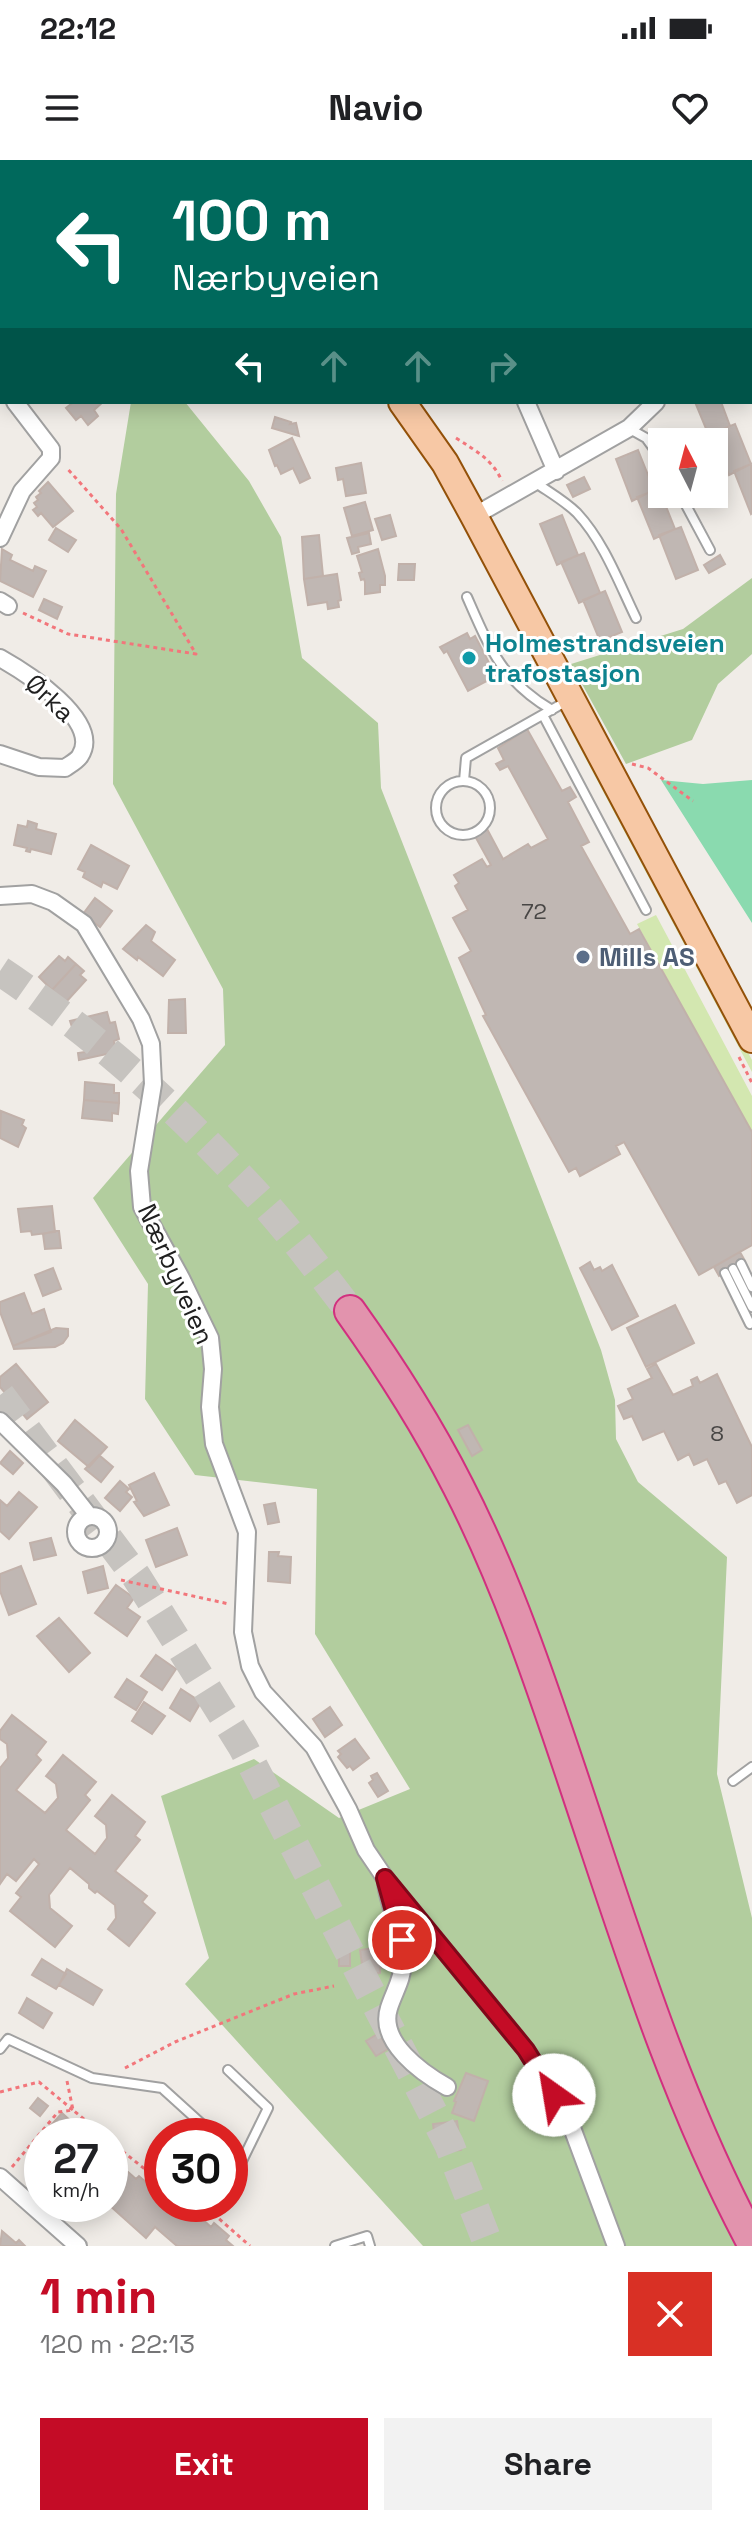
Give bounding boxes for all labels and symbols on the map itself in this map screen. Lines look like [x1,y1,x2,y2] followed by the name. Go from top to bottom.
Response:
[648,428,728,508] north arrow
[485,626,725,690] place label: Holmestrandsveien trafostasjon
[460,649,478,667] marker: Holmestrandsveien trafostasjon
[18,667,82,730] street label: Ørka
[521,897,547,925] house number: 72
[599,940,695,974] place label: Mills AS
[574,948,592,966] marker: Mills AS
[130,1198,222,1350] street label: Nærbyveien
[710,1419,724,1447] house number: 8
[368,1906,436,1974] pin
[512,2053,596,2137] position arrow
[144,2118,248,2222] speed limit sign: 30

